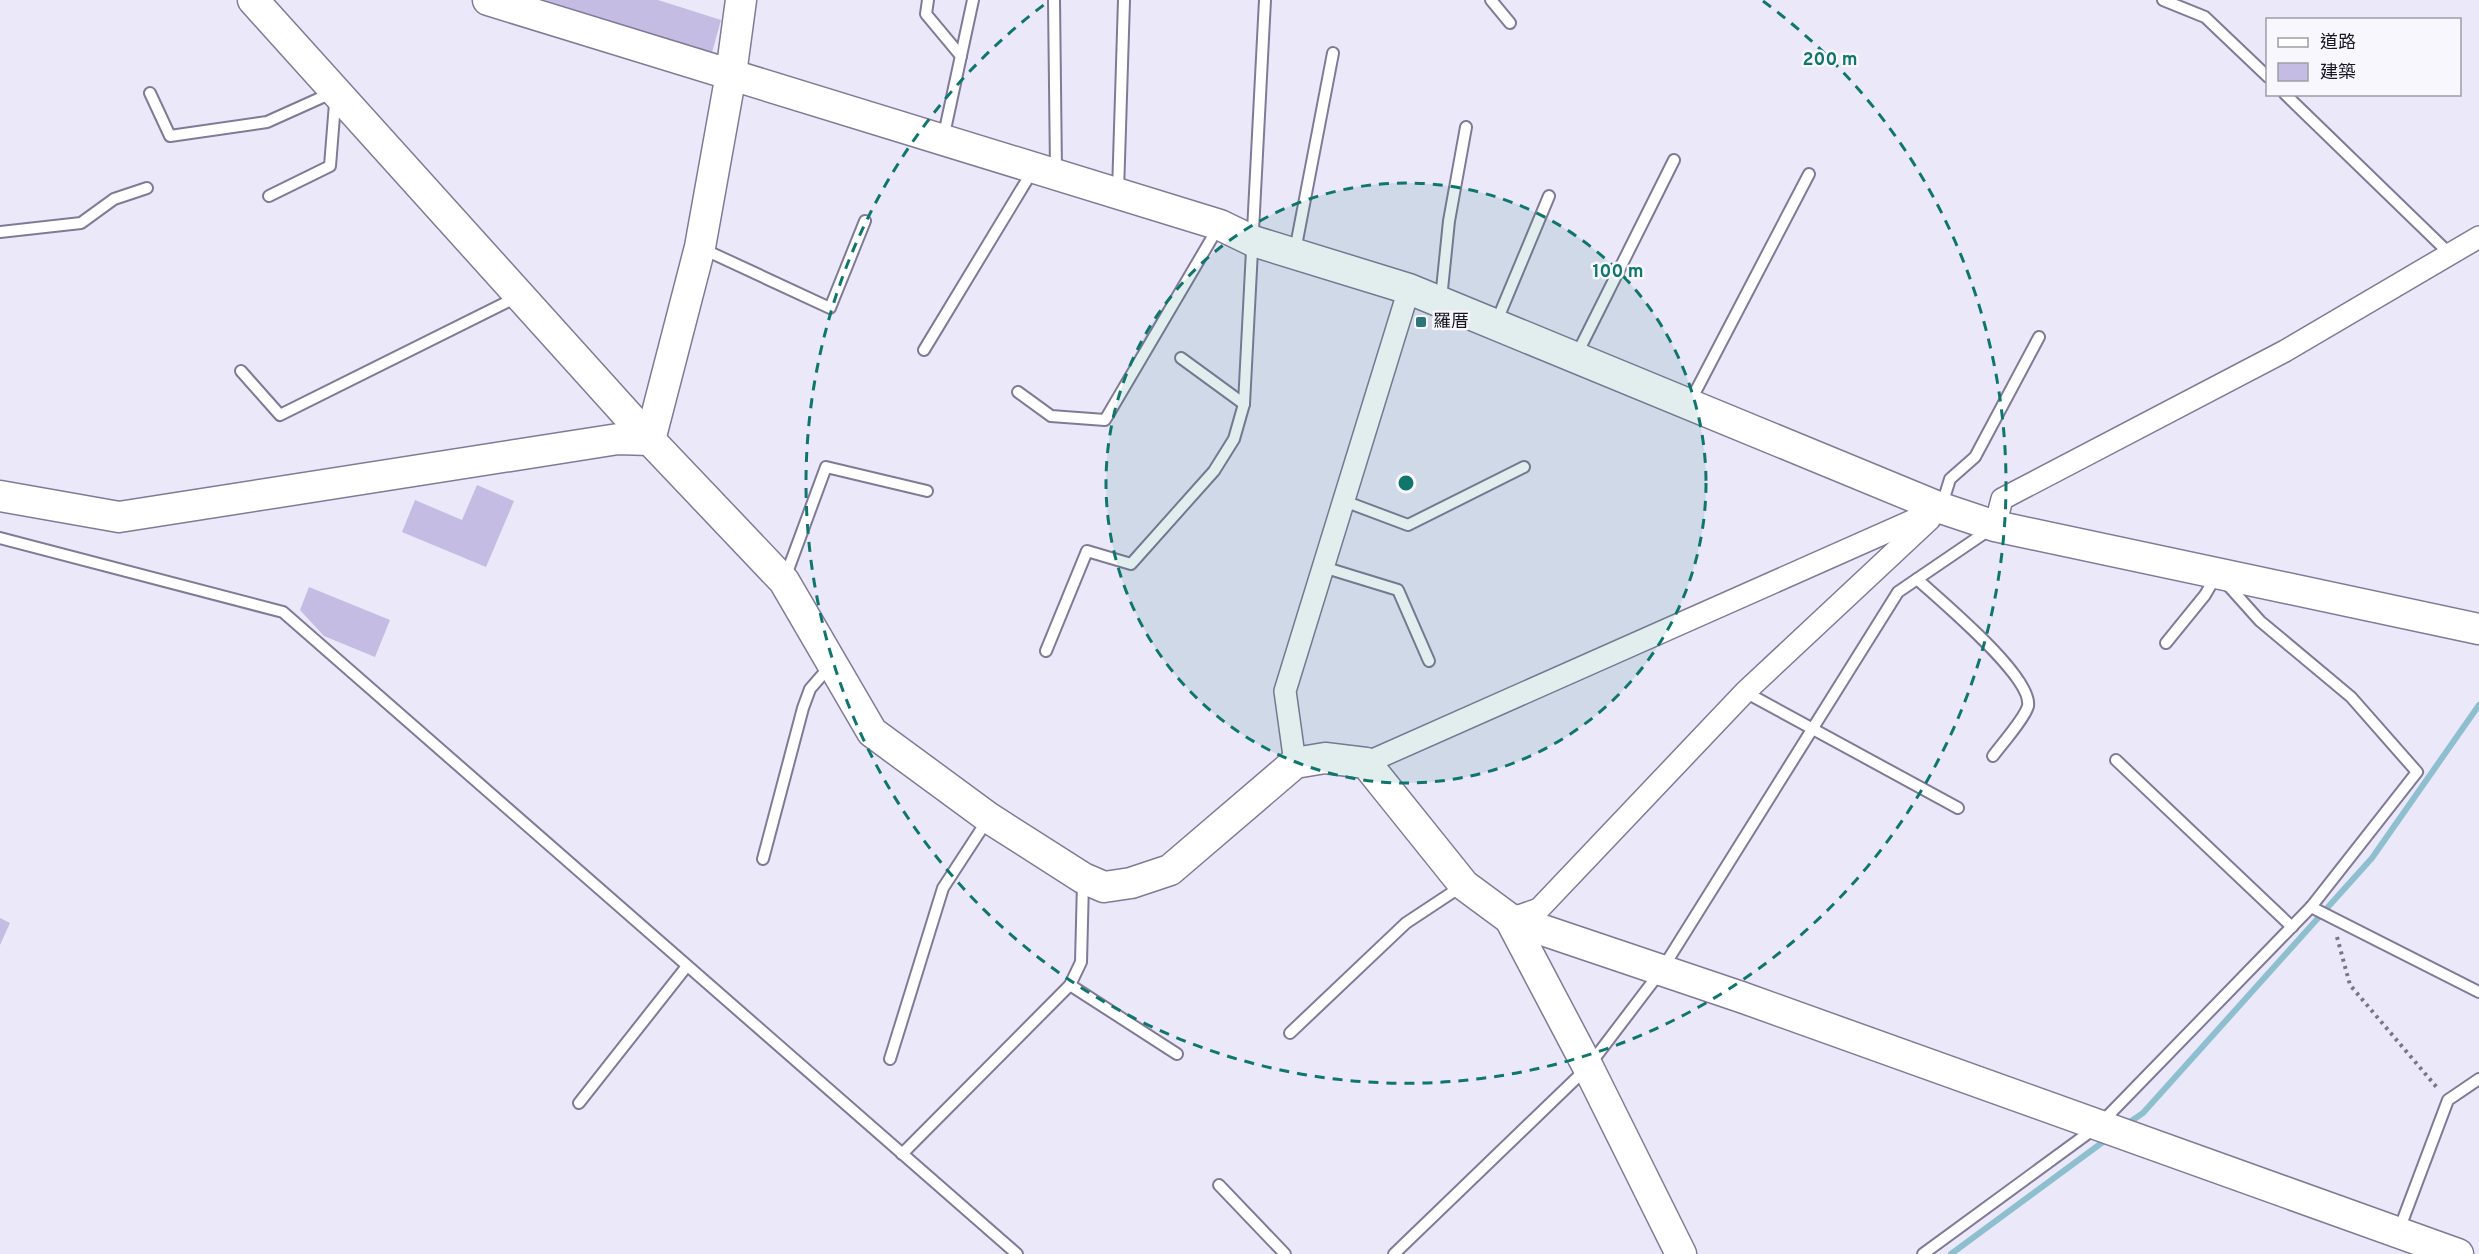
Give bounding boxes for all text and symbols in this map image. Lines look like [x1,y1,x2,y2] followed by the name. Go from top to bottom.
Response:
[2266,18,2461,96] legend
[2320,32,2356,55] text: 道路
[1802,49,1858,72] text: 200 m
[2320,62,2356,85] text: 建築
[1592,261,1644,284] text: 100 m
[1433,311,1469,334] place label: 羅厝
[1414,315,1428,329] marker: 羅厝
[1396,473,1416,493] centre of rings

